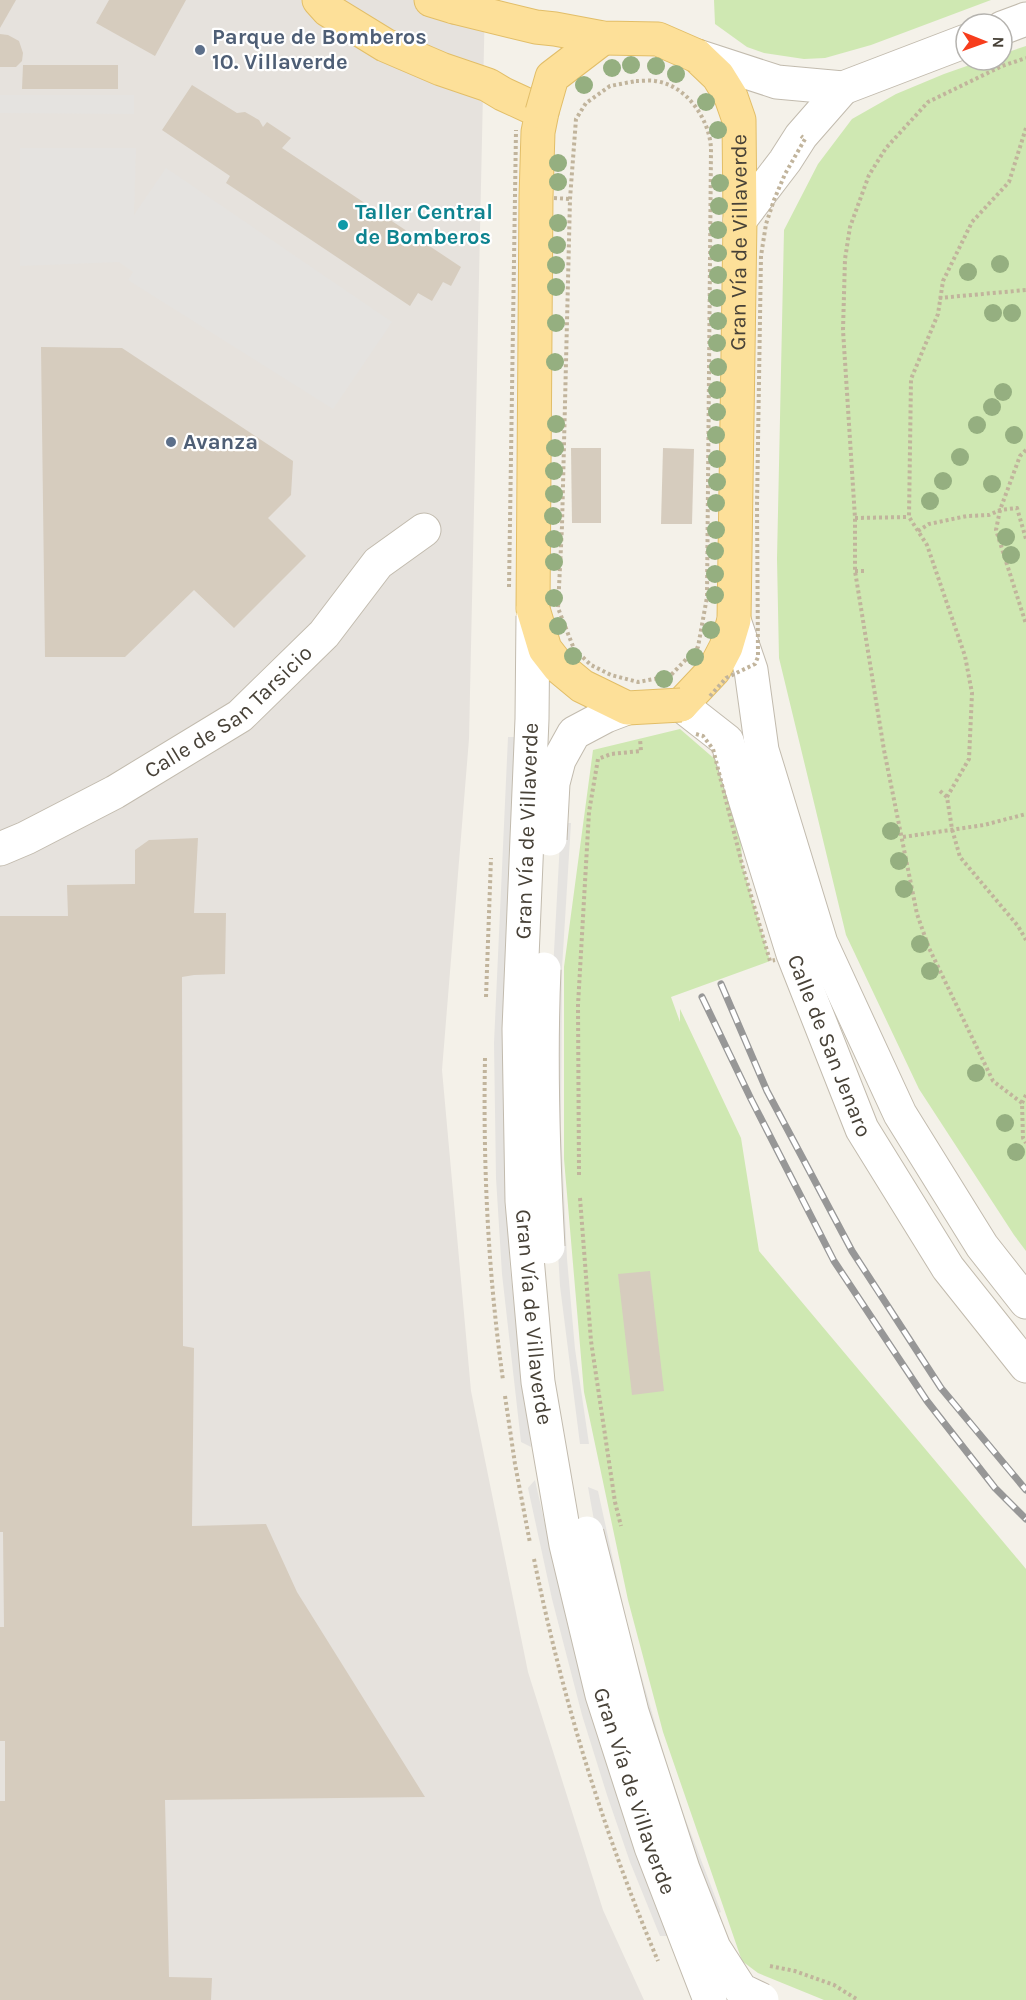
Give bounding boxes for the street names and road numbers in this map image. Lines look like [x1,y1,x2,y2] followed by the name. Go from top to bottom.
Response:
[725,134,753,351] street label: Gran Vía de Villaverde
[140,640,318,784] street label: Calle de San Tarsicio
[510,722,544,940] street label: Gran Vía de Villaverde
[782,951,877,1142] street label: Calle de San Jenaro
[510,1208,558,1427] street label: Gran Vía de Villaverde
[587,1684,681,1898] street label: Gran Vía de Villaverde

